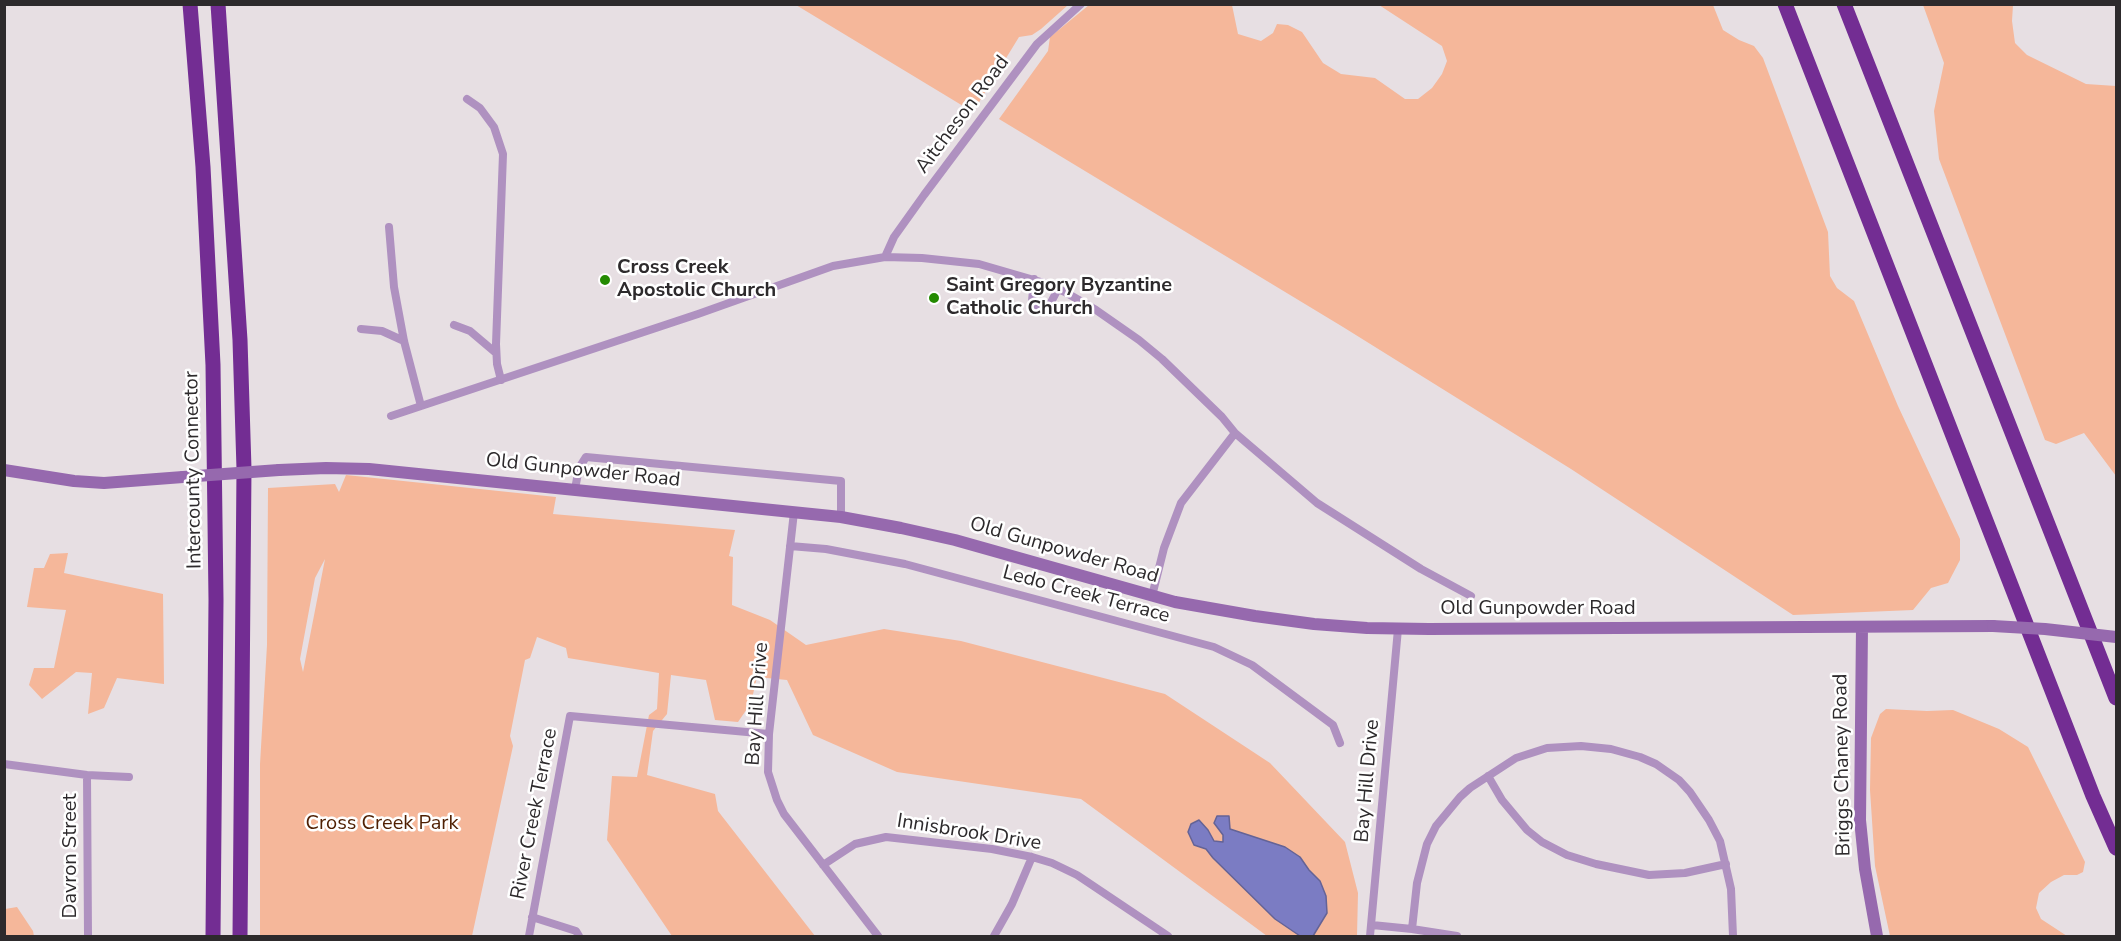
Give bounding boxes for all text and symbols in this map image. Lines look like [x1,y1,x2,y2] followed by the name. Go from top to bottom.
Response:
[911,51,1015,179] street label: Aitcheson Road
[617,256,776,303] place label: Cross Creek Apostolic Church
[598,273,612,287] marker: Cross Creek Apostolic Church
[946,274,1172,321] place label: Saint Gregory Byzantine Catholic Church
[927,291,941,305] marker: Saint Gregory Byzantine Catholic Church
[180,371,208,569] street label: Intercounty Connector
[485,449,681,493] street label: Old Gunpowder Road
[967,513,1161,589] street label: Old Gunpowder Road
[1000,561,1172,629] street label: Ledo Creek Terrace
[1440,597,1636,621] street label: Old Gunpowder Road
[742,641,774,767] street label: Bay Hill Drive
[1829,673,1857,857] street label: Briggs Chaney Road
[1351,718,1385,844] street label: Bay Hill Drive
[507,726,563,902] street label: River Creek Terrace
[59,794,83,918] street label: Davron Street
[895,810,1043,856] street label: Innisbrook Drive
[306,812,458,836] park label: Cross Creek Park

